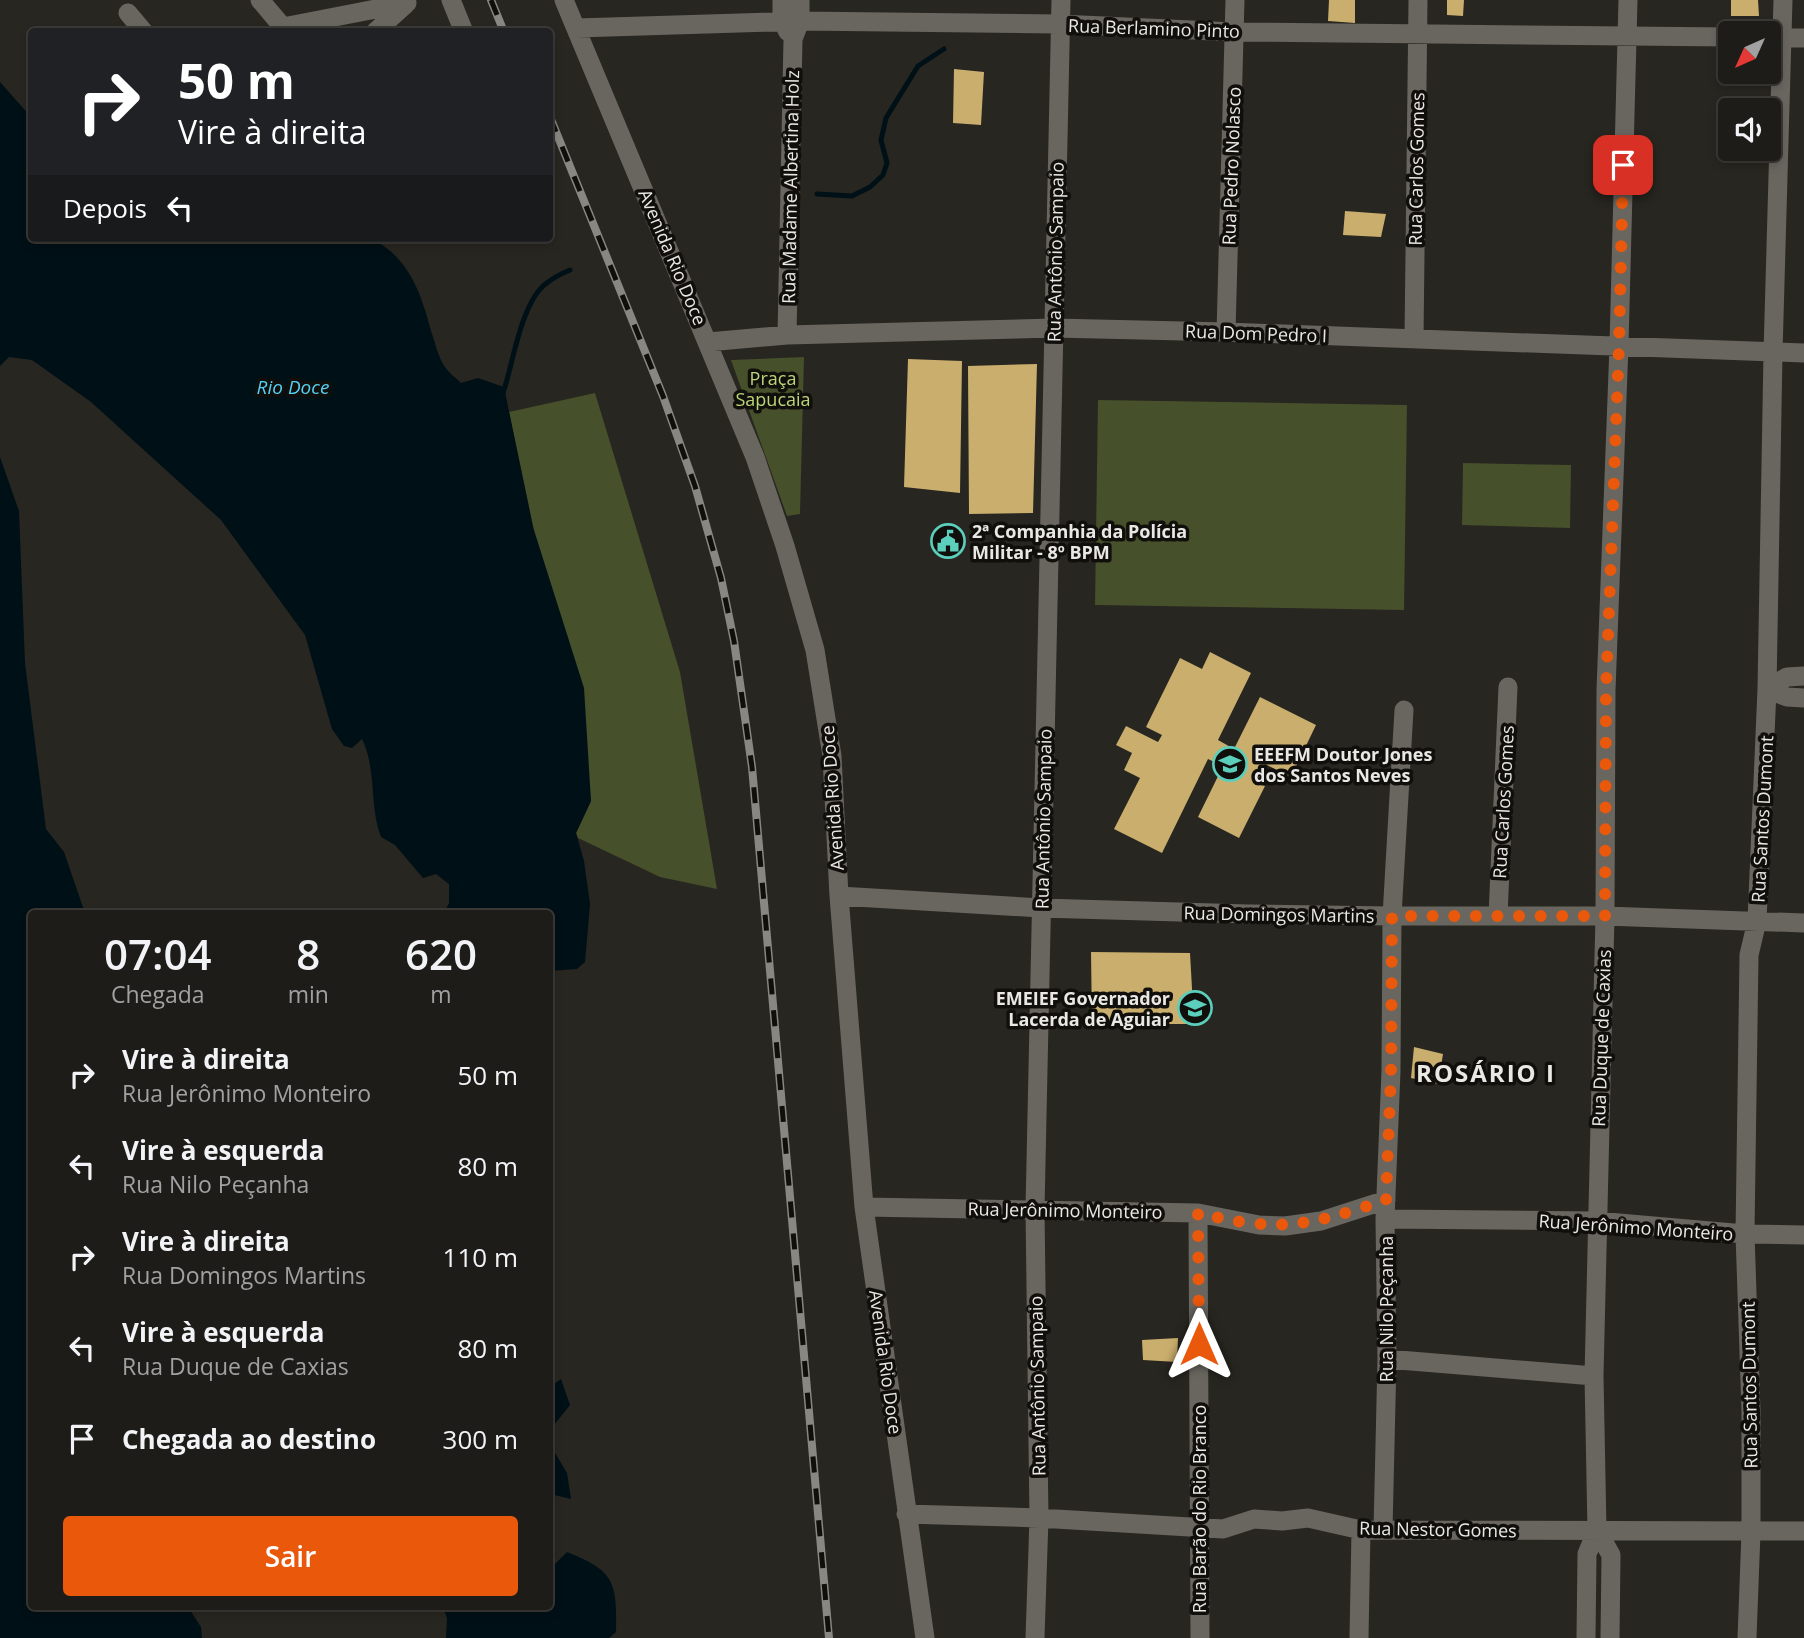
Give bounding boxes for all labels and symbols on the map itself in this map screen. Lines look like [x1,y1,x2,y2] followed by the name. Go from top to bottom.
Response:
[1068,13,1240,43] street label: Rua Berlamino Pinto
[1718,21,1782,84] north arrow
[776,70,804,304] street label: Rua Madame Albertina Holz
[1216,86,1246,246] street label: Rua Pedro Nolasco
[1403,92,1429,246] street label: Rua Carlos Gomes
[1593,135,1653,195] pin
[1041,162,1069,342] street label: Rua Antônio Sampaio
[634,185,712,329] street label: Avenida Rio Doce
[1185,319,1327,347] street label: Rua Dom Pedro I
[735,366,811,411] park label: Praça Sapucaia
[257,374,329,400] water label: Rio Doce
[972,519,1187,564] place label: 2ª Companhia da Polícia Militar - 8º BPM
[929,522,967,560] public building icon: 2ª Companhia da Polícia Militar - 8º BPM
[815,725,849,871] street label: Avenida Rio Doce
[1487,725,1519,879] street label: Rua Carlos Gomes
[1029,729,1057,909] street label: Rua Antônio Sampaio
[1746,735,1778,903] street label: Rua Santos Dumont
[1254,742,1432,787] place label: EEEFM Doutor Jones dos Santos Neves
[1211,745,1249,783] school or university icon: EEEFM Doutor Jones dos Santos Neves
[1183,900,1375,928] street label: Rua Domingos Martins
[1586,949,1616,1127] street label: Rua Duque de Caxias
[996,986,1170,1031] place label: EMEIEF Governador Lacerda de Aguiar
[1176,989,1214,1027] school or university icon: EMEIEF Governador Lacerda de Aguiar
[1416,1056,1556,1089] district label: ROSÁRIO I
[967,1196,1163,1224] street label: Rua Jerônimo Monteiro
[1538,1208,1734,1246] street label: Rua Jerônimo Monteiro
[1374,1236,1398,1382] street label: Rua Nilo Peçanha
[864,1288,908,1436] street label: Avenida Rio Doce
[1023,1296,1051,1476] street label: Rua Antônio Sampaio
[1736,1301,1762,1469] street label: Rua Santos Dumont
[1162,1307,1236,1381] position arrow
[1187,1405,1211,1613] street label: Rua Barão do Rio Branco
[1359,1516,1517,1542] street label: Rua Nestor Gomes

